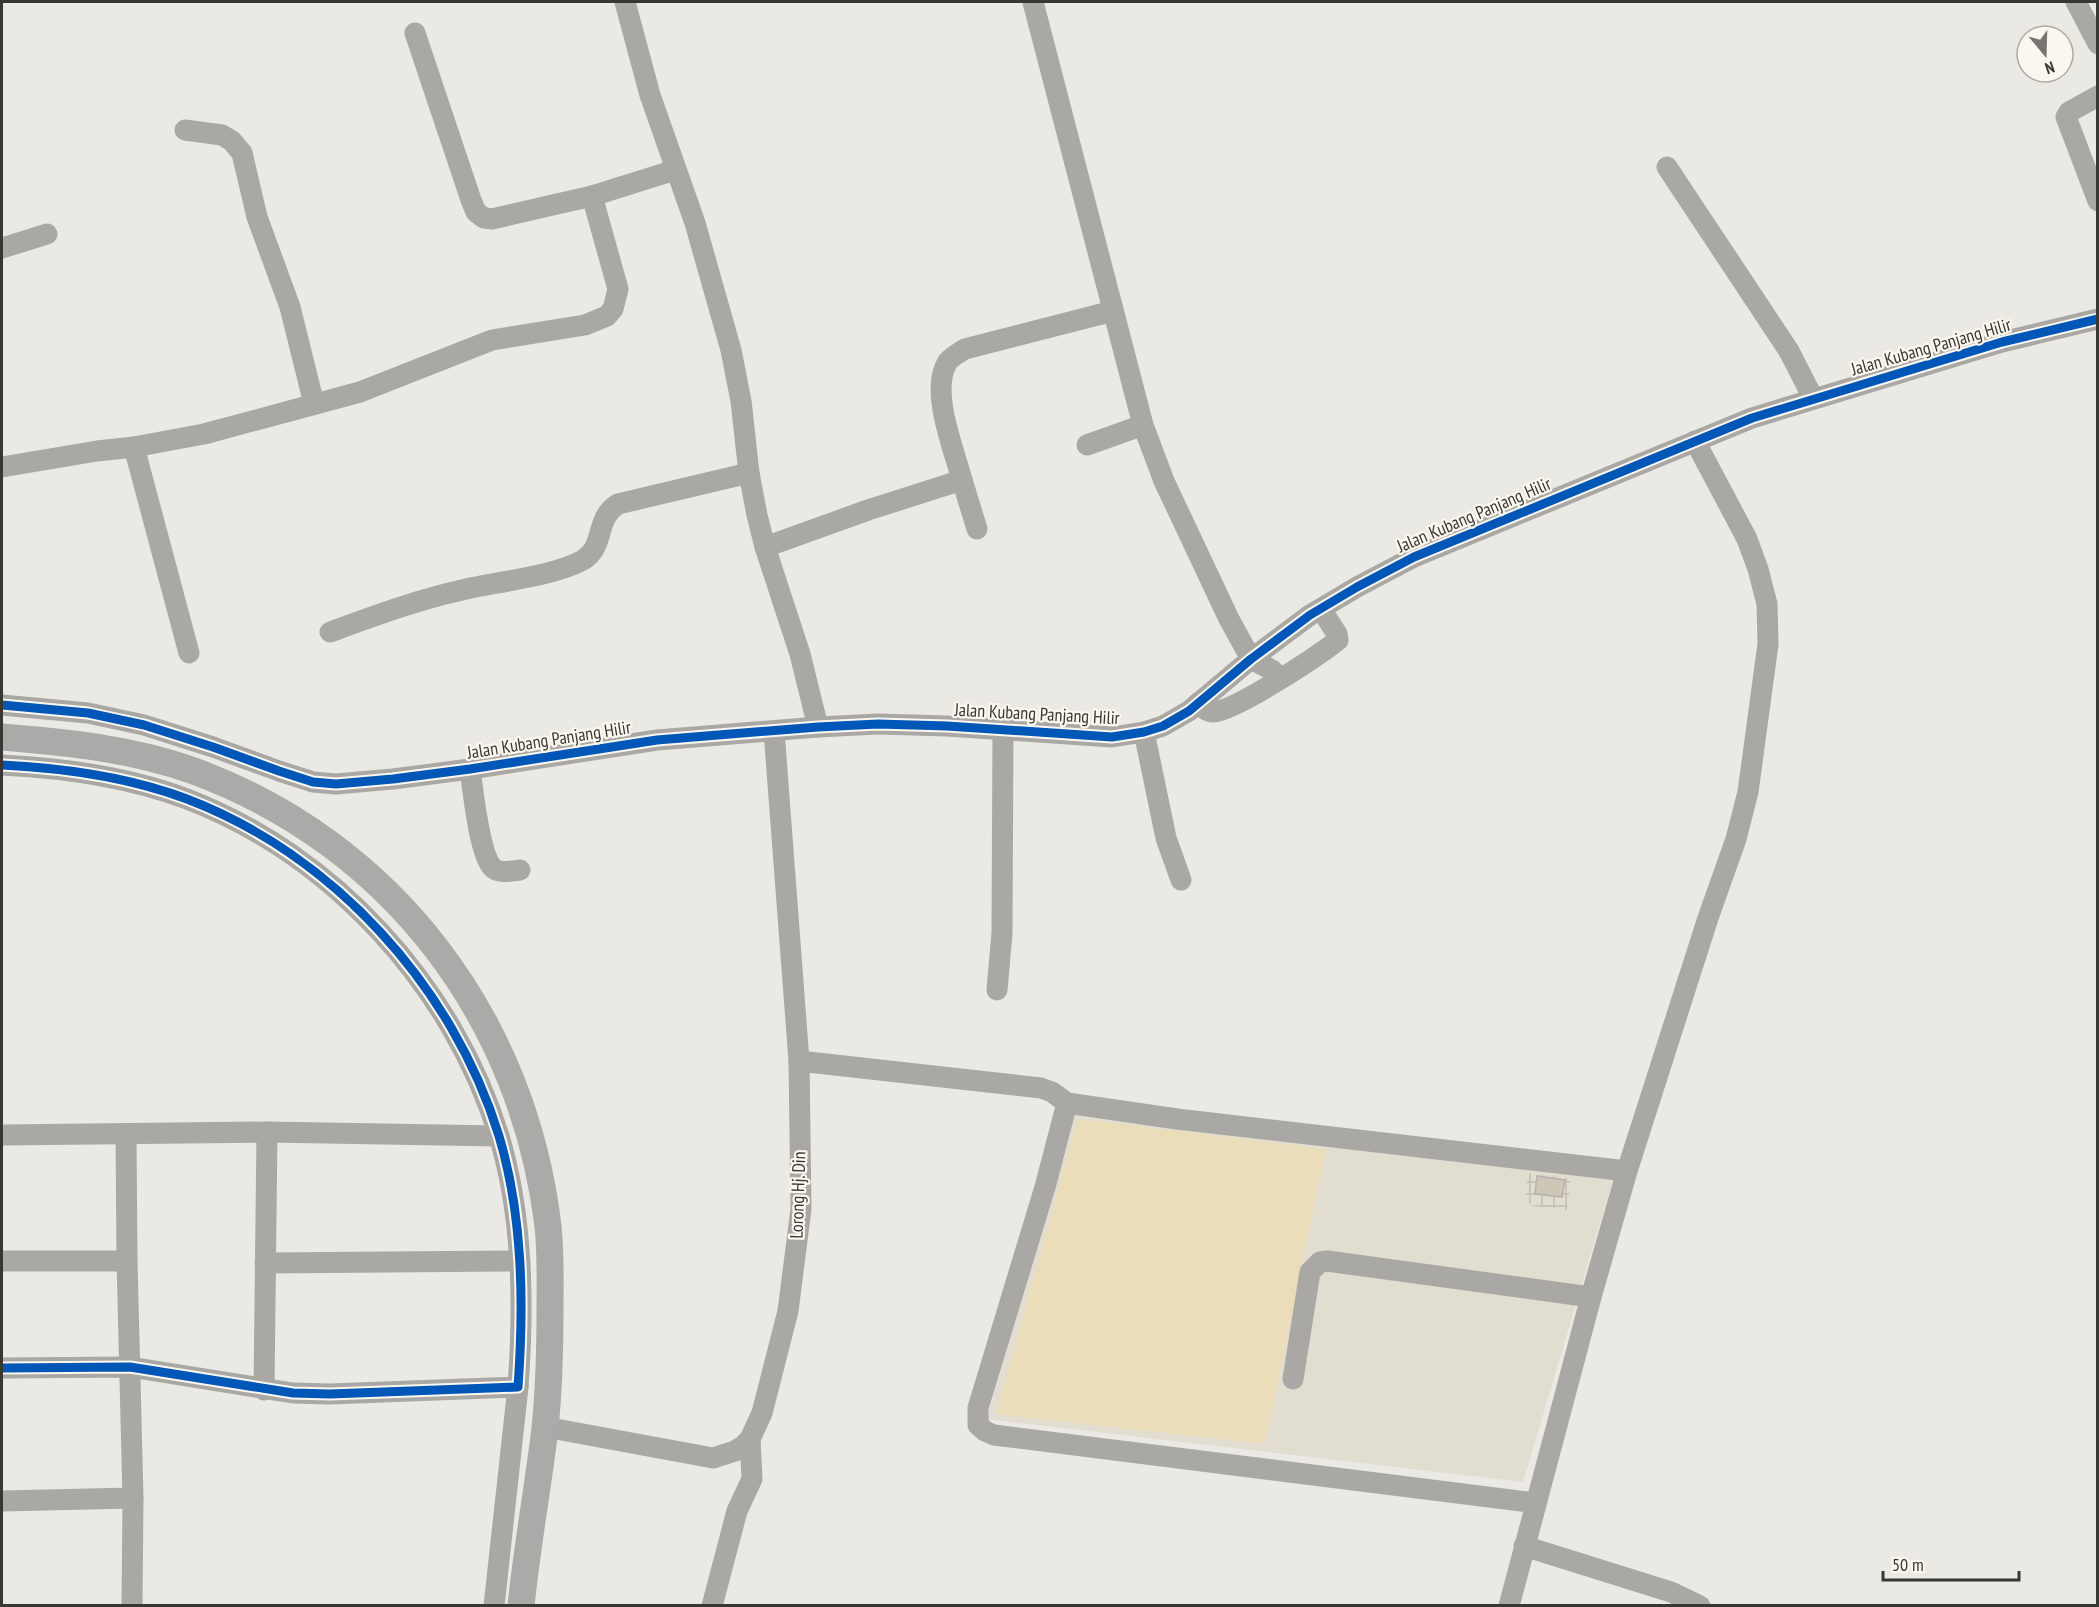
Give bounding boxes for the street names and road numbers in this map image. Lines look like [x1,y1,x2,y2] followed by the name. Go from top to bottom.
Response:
[1847,313,2014,381] street label: Jalan Kubang Panjang Hilir
[1392,472,1554,558] street label: Jalan Kubang Panjang Hilir
[953,698,1120,729] street label: Jalan Kubang Panjang Hilir
[464,715,632,764] street label: Jalan Kubang Panjang Hilir
[784,1151,811,1239] street label: Lorong Hj. Din

